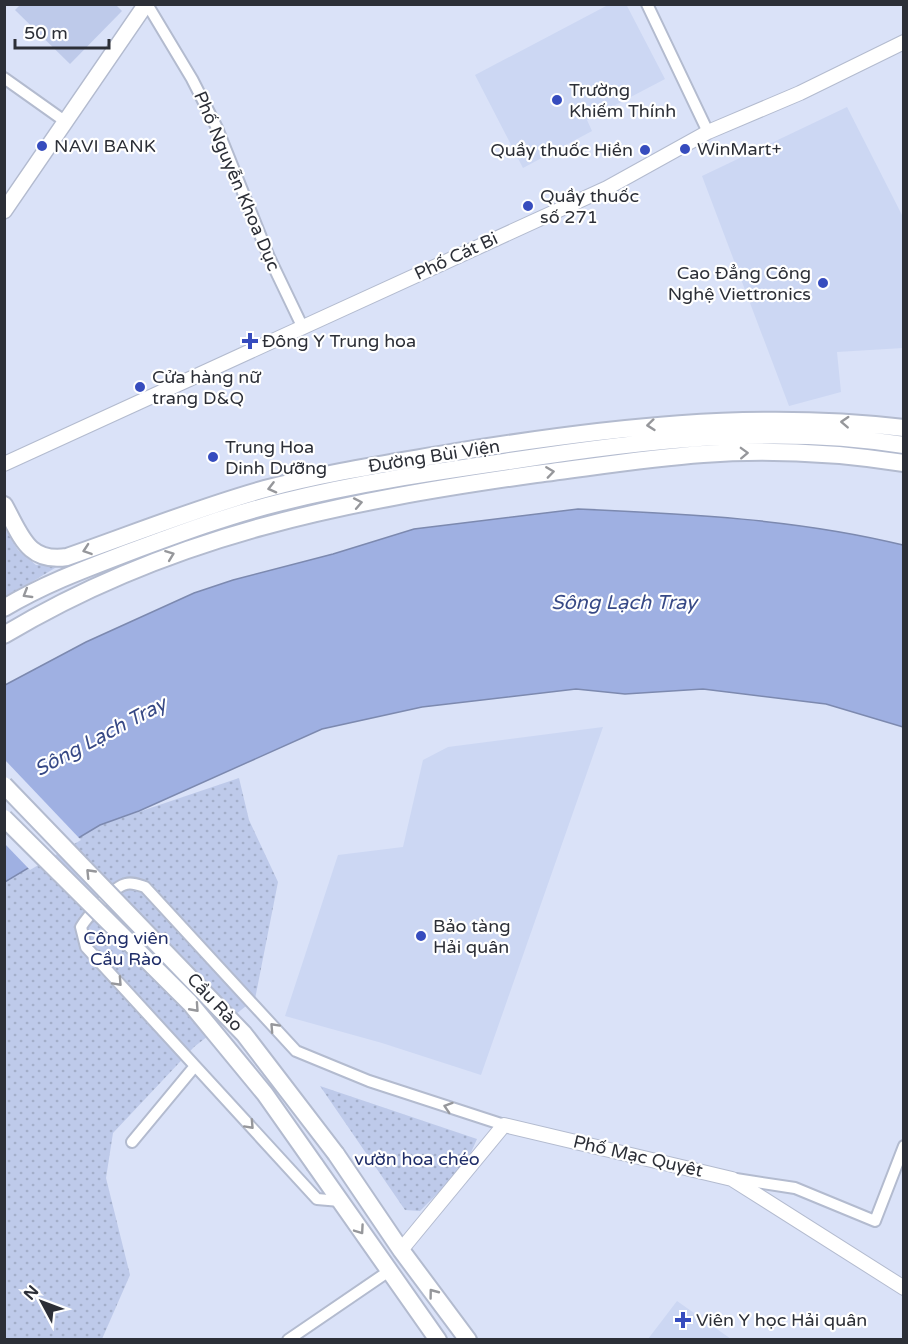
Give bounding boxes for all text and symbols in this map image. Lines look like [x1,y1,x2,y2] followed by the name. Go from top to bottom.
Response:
[15,12,110,50] scale bar
[24,22,68,44] text: 50 m
[569,79,676,122] place label: Trường Khiếm Thính
[189,88,285,274] street label: Phố Nguyễn Khoa Dục
[550,93,564,107] marker: Trường Khiếm Thính
[54,135,156,157] place label: NAVI BANK
[697,138,782,160] place label: WinMart+
[35,139,49,153] marker: NAVI BANK
[490,139,633,161] place label: Quầy thuốc Hiền
[678,142,692,156] marker: WinMart+
[638,143,652,157] marker: Quầy thuốc Hiền
[540,185,639,228] place label: Quầy thuốc số 271
[521,199,535,213] marker: Quầy thuốc số 271
[411,227,501,285] street label: Phố Cát Bi
[668,262,811,305] place label: Cao Đẳng Công Nghệ Viettronics
[816,276,830,290] marker: Cao Đẳng Công Nghệ Viettronics
[262,330,416,352] place label: Đông Y Trung hoa
[243,334,257,348] marker: Đông Y Trung hoa
[152,366,262,409] place label: Cửa hàng nữ trang D&Q
[133,380,147,394] marker: Cửa hàng nữ trang D&Q
[841,416,850,429] one-way arrow
[646,419,655,431] one-way arrow
[367,435,501,477] street label: Đường Bùi Viện
[225,436,327,479] place label: Trung Hoa Dinh Dưỡng
[740,446,749,459] one-way arrow
[206,450,220,464] marker: Trung Hoa Dinh Dưỡng
[546,467,555,479] one-way arrow
[267,480,277,493] one-way arrow
[352,497,362,510] one-way arrow
[82,542,93,555] one-way arrow
[164,550,175,563] one-way arrow
[23,587,33,598] one-way arrow
[551,591,699,615] water label: Sông Lạch Tray
[30,691,172,782] water label: Sông Lạch Tray
[87,870,98,881] one-way arrow
[433,915,511,958] place label: Bảo tàng Hải quân
[83,927,169,970] park label: Công viên Cầu Rào
[414,929,428,943] marker: Bảo tàng Hải quân
[182,968,248,1036] street label: Cầu Rào
[111,975,122,985] one-way arrow
[188,1001,199,1012] one-way arrow
[270,1024,281,1034] one-way arrow
[443,1102,454,1114] one-way arrow
[243,1119,254,1129] one-way arrow
[571,1130,705,1182] street label: Phố Mạc Quyêt
[354,1148,480,1170] park label: vườn hoa chéo
[353,1224,364,1235] one-way arrow
[12,1272,72,1332] north arrow
[20,1281,43,1304] text: N
[429,1288,440,1299] one-way arrow
[696,1309,867,1331] place label: Viên Y học Hải quân
[674,1311,692,1329] marker: Viên Y học Hải quân

